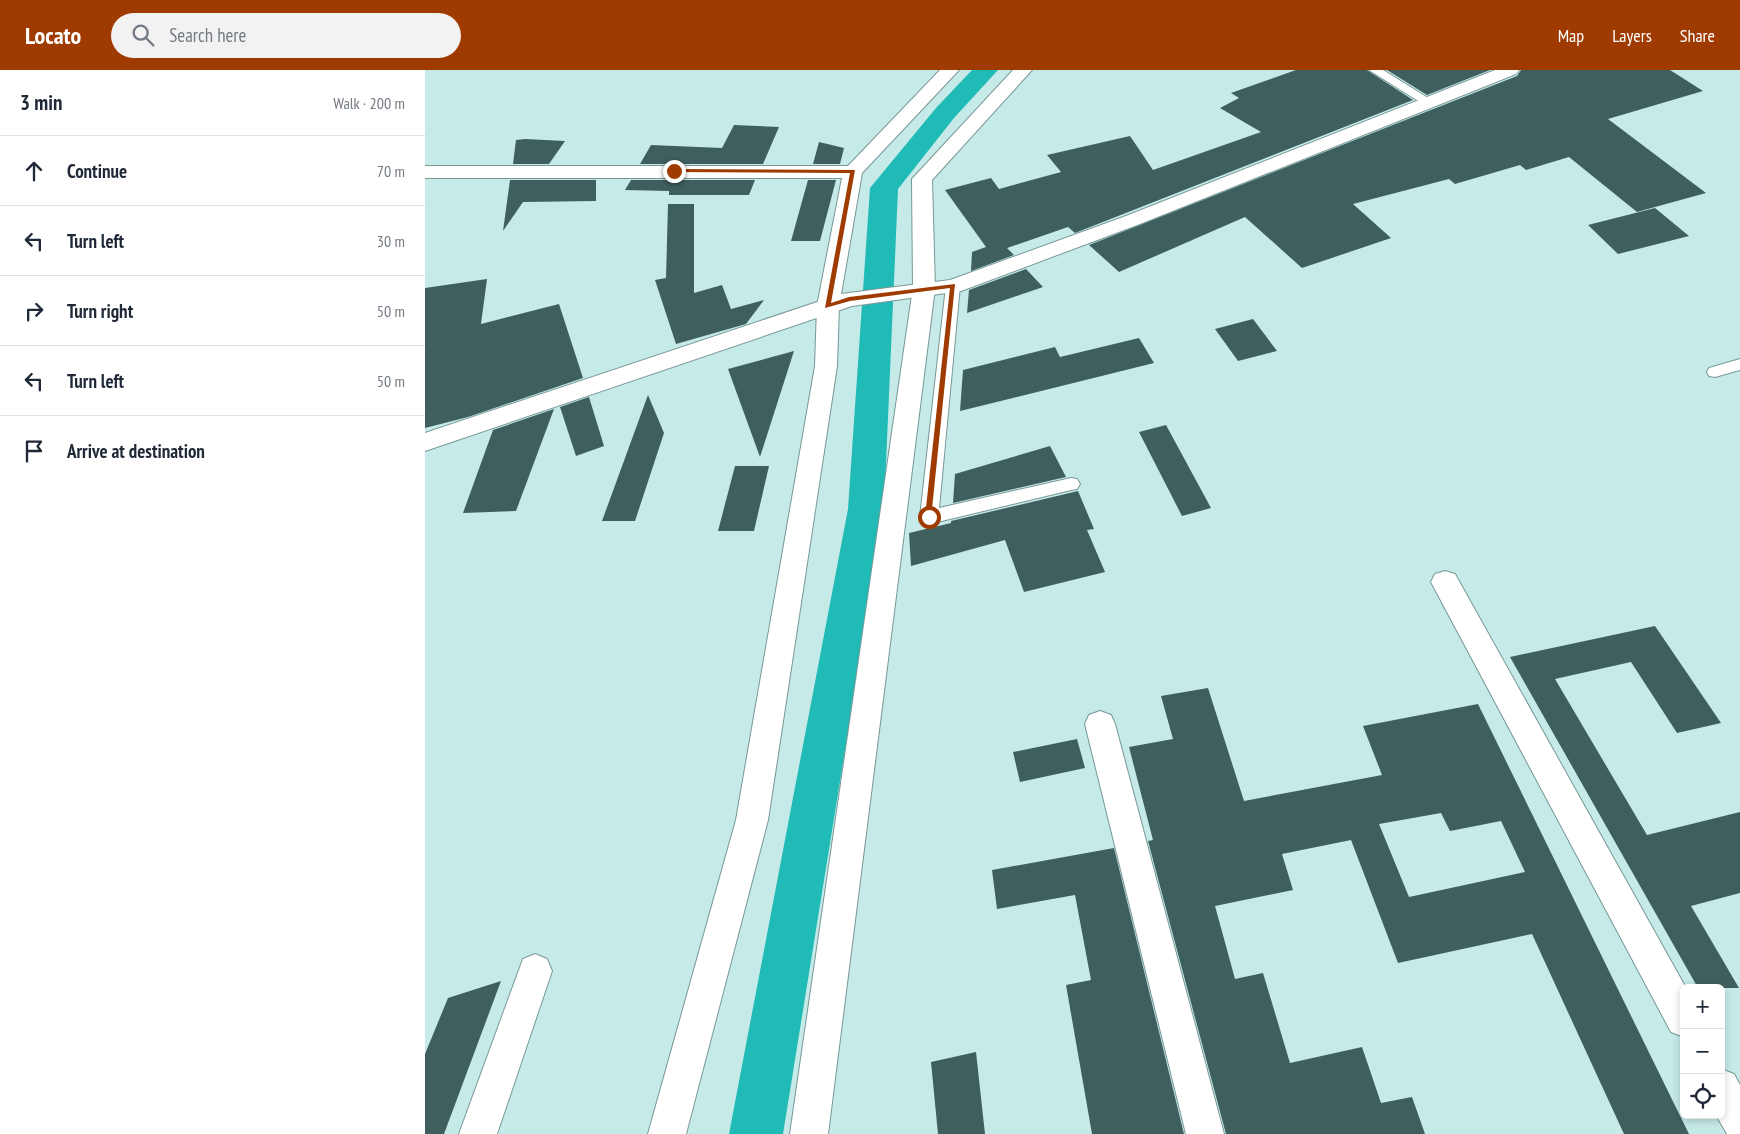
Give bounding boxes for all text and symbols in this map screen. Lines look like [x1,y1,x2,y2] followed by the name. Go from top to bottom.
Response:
[111,13,461,58] search box
[25,20,81,51] text: Locato
[129,21,157,49] icon: search
[169,23,246,47] text: Search here
[1558,24,1584,47] text: Map
[1612,24,1652,47] text: Layers
[1680,24,1715,47] text: Share
[20,89,62,116] text: 3 min
[333,93,405,113] text: Walk · 200 m
[20,157,48,185] icon: ahead
[67,159,127,183] text: Continue
[663,160,686,183] route end
[377,161,405,181] text: 70 m
[20,227,48,255] icon: left
[67,229,124,253] text: Turn left
[377,231,405,251] text: 30 m
[20,297,48,325] icon: right
[67,299,133,323] text: Turn right
[377,301,405,321] text: 50 m
[20,367,48,395] icon: left
[67,369,124,393] text: Turn left
[377,371,405,391] text: 50 m
[20,437,48,465] icon: arrive
[67,439,205,463] text: Arrive at destination
[918,506,941,529] route start
[1680,984,1725,1119] map controls
[1680,984,1725,1029] button: +
[1680,1029,1725,1074] button: −
[1680,1074,1725,1119] button: locate

